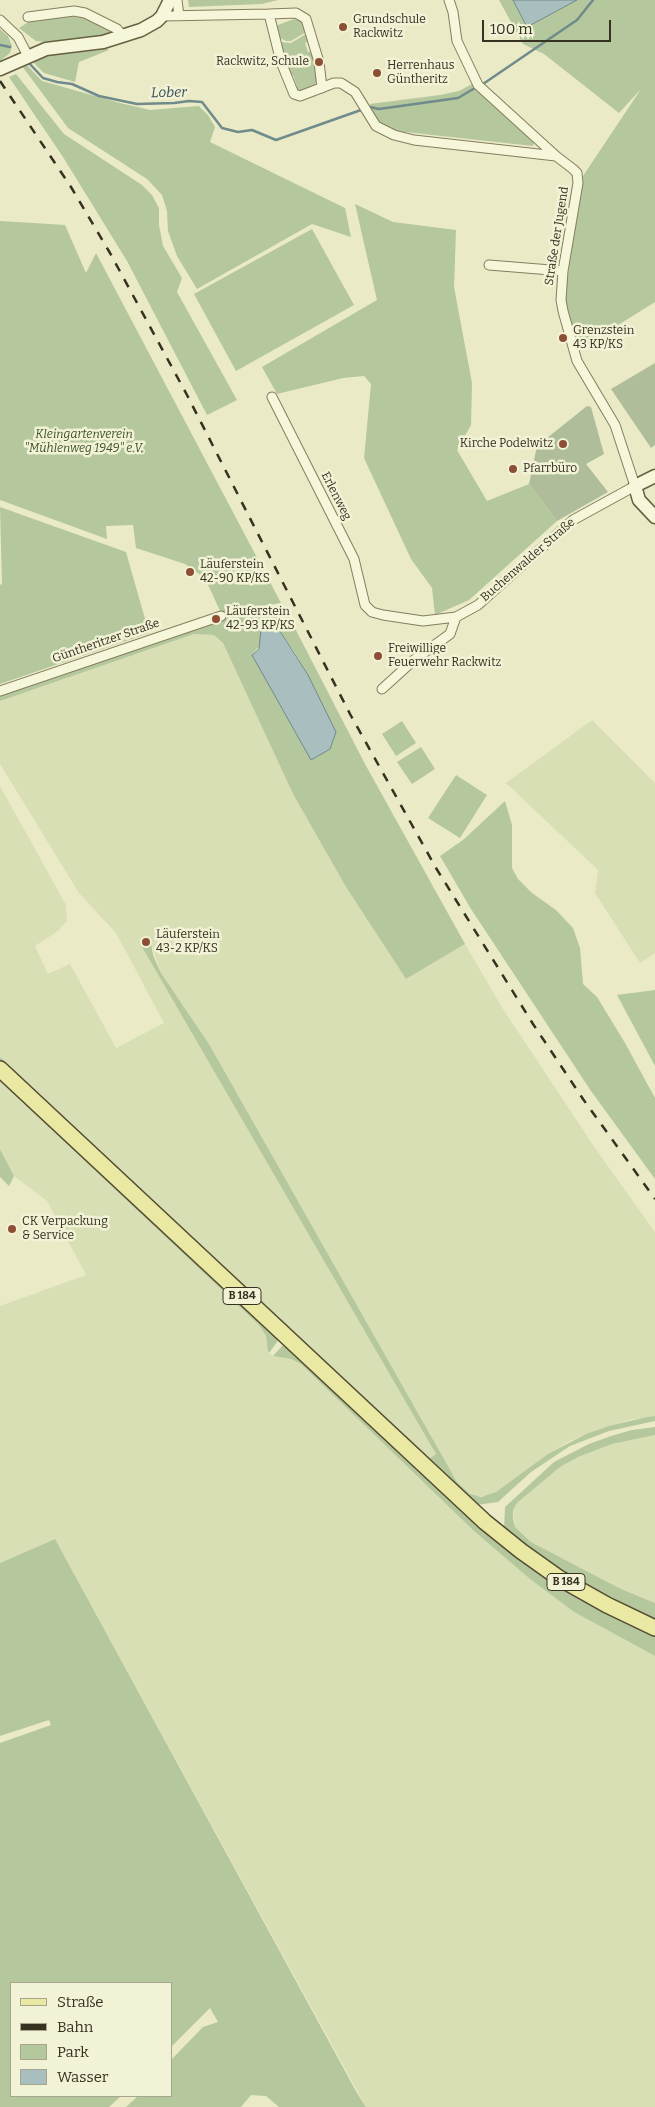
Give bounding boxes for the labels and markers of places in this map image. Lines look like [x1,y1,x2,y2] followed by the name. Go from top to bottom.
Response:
[353,13,426,41] place label: Grundschule Rackwitz
[337,21,349,33] marker: Grundschule Rackwitz
[216,55,309,69] place label: Rackwitz, Schule
[313,56,325,68] marker: Rackwitz, Schule
[387,59,454,87] place label: Herrenhaus Güntheritz
[371,67,383,79] marker: Herrenhaus Güntheritz
[573,324,634,352] place label: Grenzstein 43 KP/KS
[557,332,569,344] marker: Grenzstein 43 KP/KS
[460,437,553,451] place label: Kirche Podelwitz
[557,438,569,450] marker: Kirche Podelwitz
[523,462,577,476] place label: Pfarrbüro
[507,463,519,475] marker: Pfarrbüro
[200,558,270,586] place label: Läuferstein 42-90 KP/KS
[184,566,196,578] marker: Läuferstein 42-90 KP/KS
[226,605,295,633] place label: Läuferstein 42-93 KP/KS
[210,613,222,625] marker: Läuferstein 42-93 KP/KS
[388,642,501,670] place label: Freiwillige Feuerwehr Rackwitz
[372,650,384,662] marker: Freiwillige Feuerwehr Rackwitz
[156,928,220,956] place label: Läuferstein 43-2 KP/KS
[140,936,152,948] marker: Läuferstein 43-2 KP/KS
[22,1215,108,1243] place label: CK Verpackung & Service
[6,1223,18,1235] marker: CK Verpackung & Service

